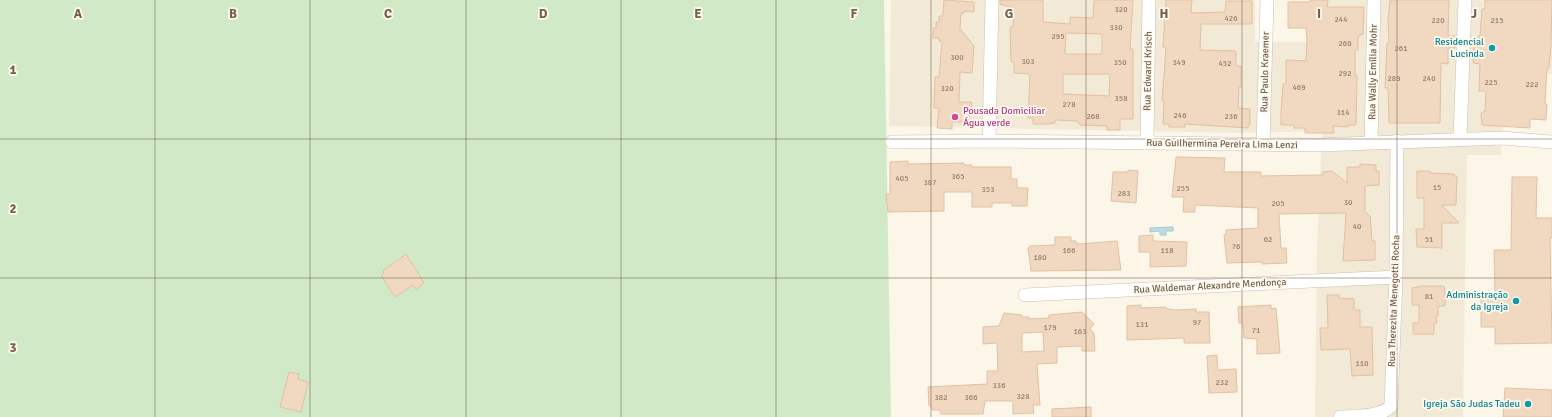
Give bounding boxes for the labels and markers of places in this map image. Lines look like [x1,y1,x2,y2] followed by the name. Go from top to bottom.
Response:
[1435,36,1484,60] place label: Residencial Lucinda
[1487,43,1497,53] marker: Residencial Lucinda
[963,105,1046,129] place label: Pousada Domiciliar Água verde
[950,112,960,122] marker: Pousada Domiciliar Água verde
[1446,289,1508,313] place label: Administração da Igreja
[1511,296,1521,306] marker: Administração da Igreja
[1423,398,1520,410] place label: Igreja São Judas Tadeu
[1523,399,1533,409] marker: Igreja São Judas Tadeu

